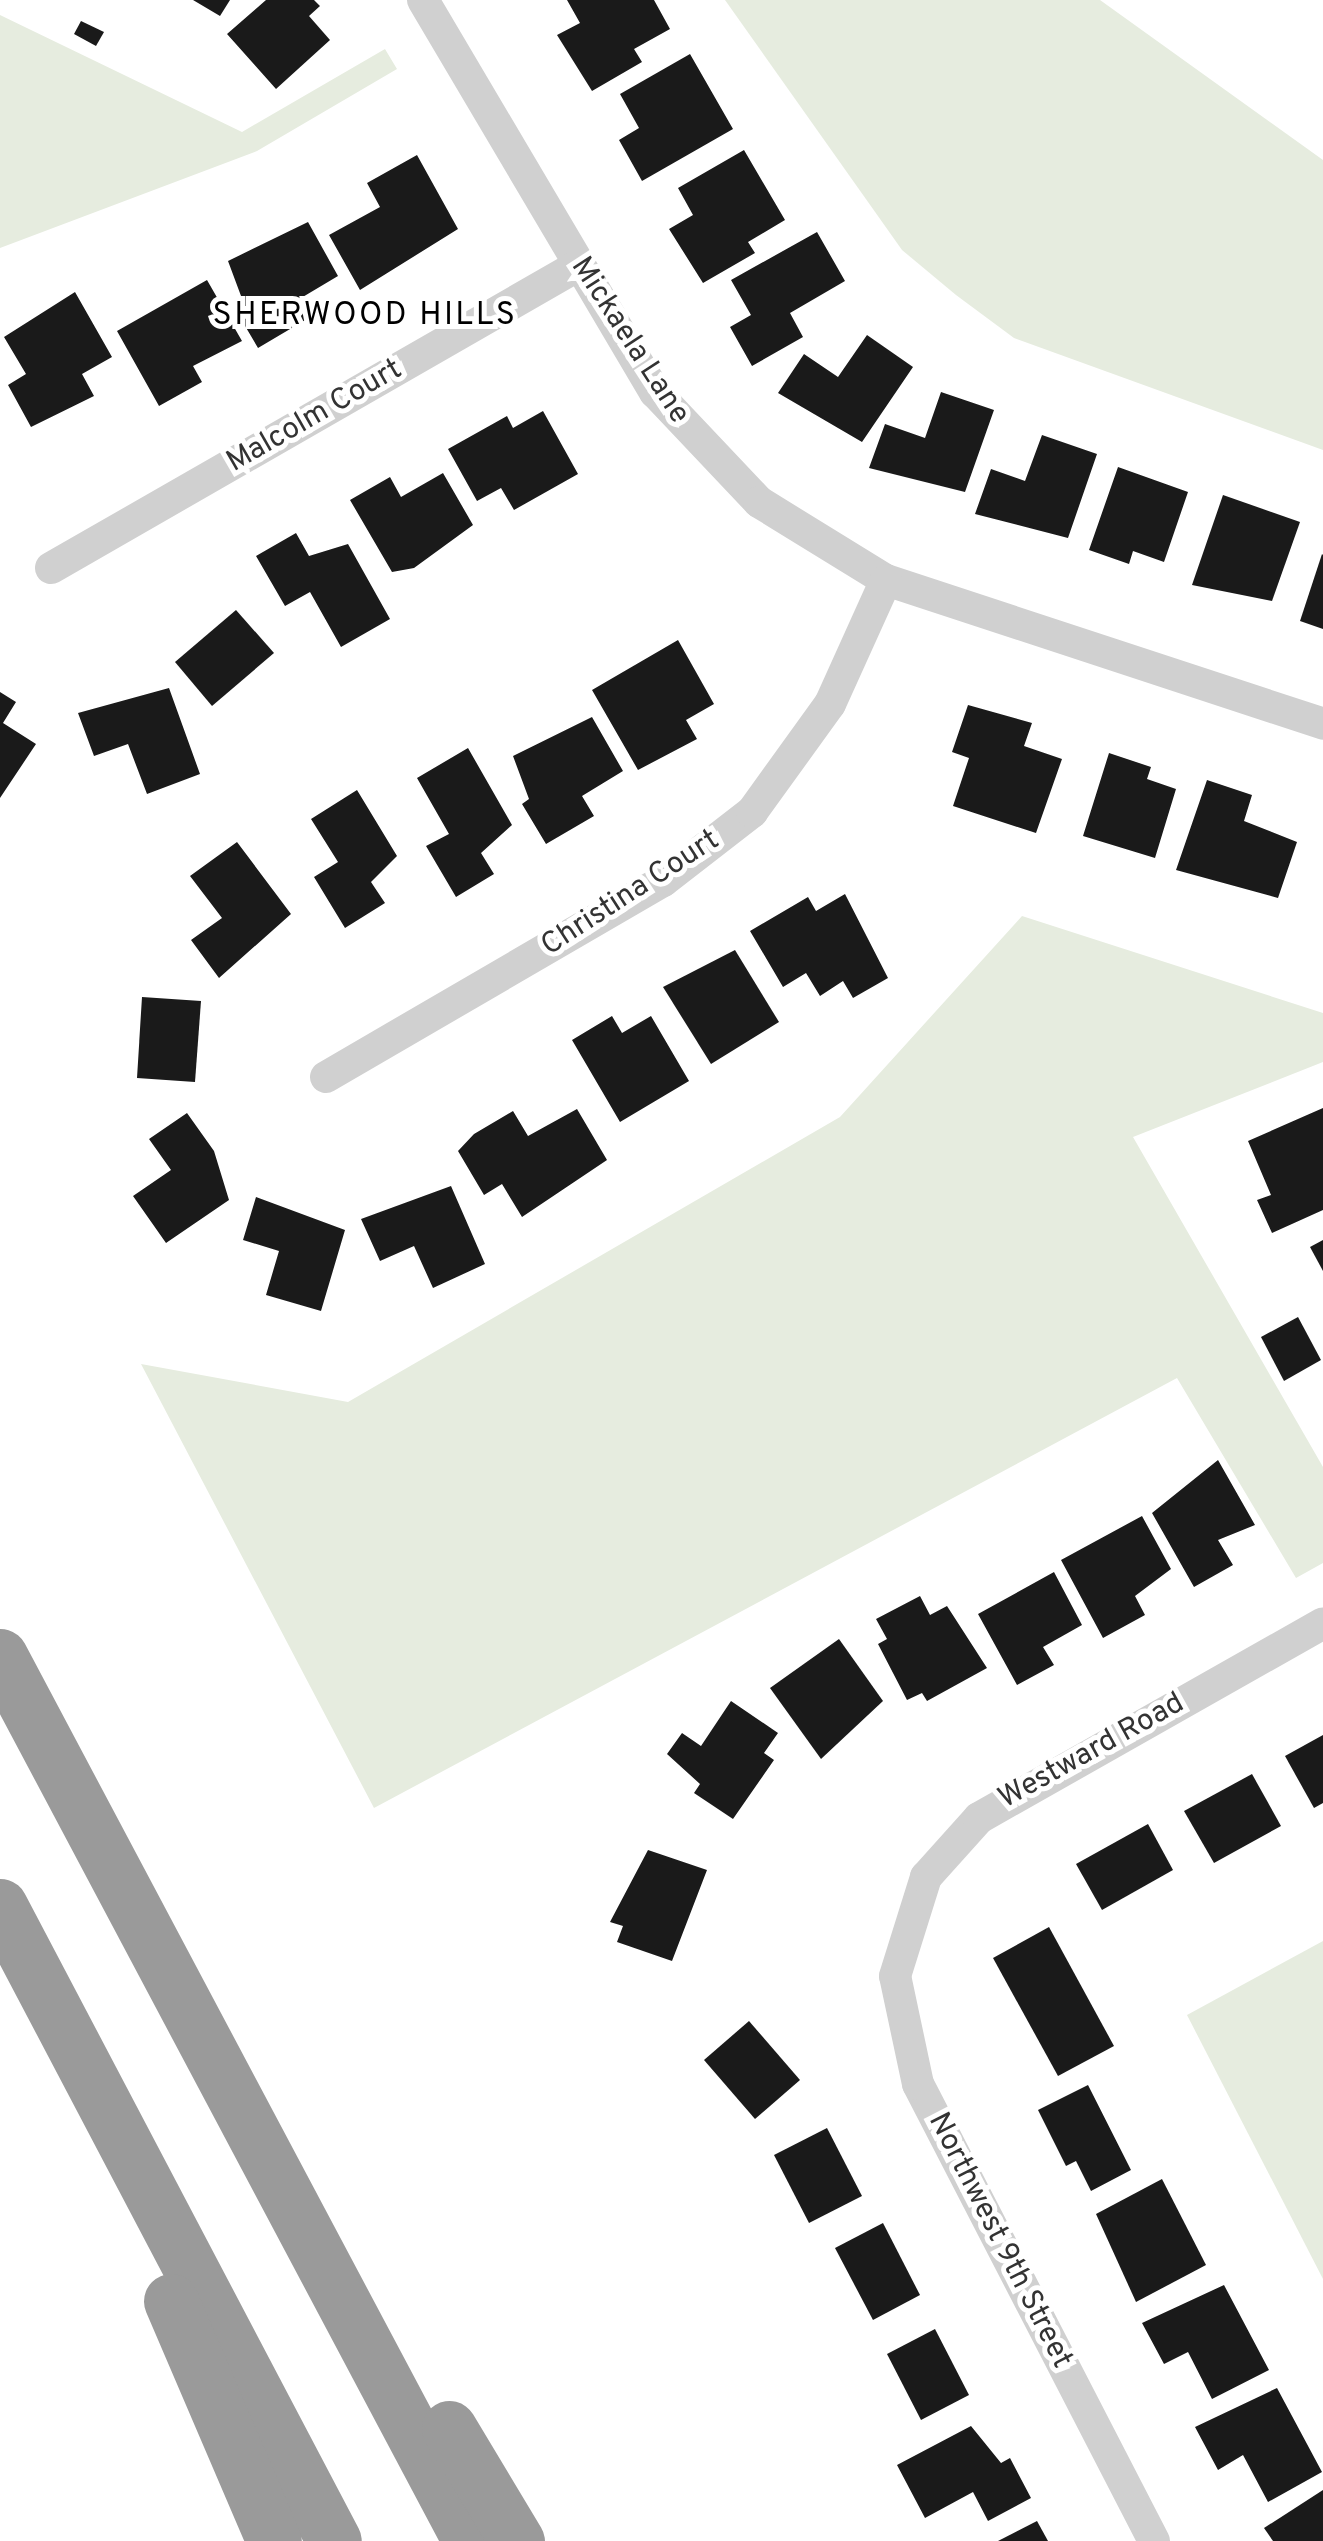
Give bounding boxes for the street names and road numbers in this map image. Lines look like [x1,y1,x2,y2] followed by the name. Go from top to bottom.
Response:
[562,251,696,431] street label: Mickaela Lane
[221,352,409,482] street label: Malcolm Court
[535,823,727,965] street label: Christina Court
[993,1686,1191,1818] street label: Westward Road
[919,2107,1079,2375] street label: Northwest 9th Street

